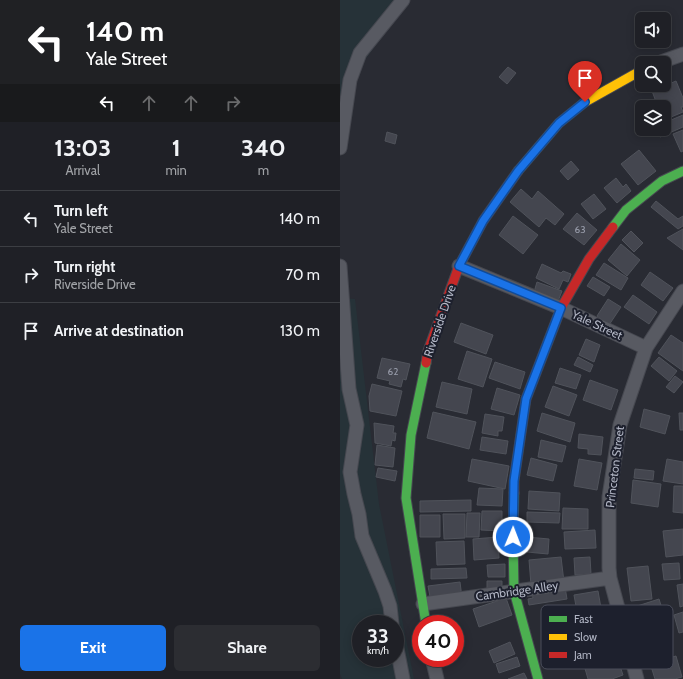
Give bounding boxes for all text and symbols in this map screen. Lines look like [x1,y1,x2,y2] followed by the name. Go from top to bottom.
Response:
[635,12,671,136] map controls
[635,12,671,48] button: sound
[86,14,164,48] text: 140 m
[20,16,72,68] icon: left
[86,48,167,70] text: Yale Street
[635,56,671,92] button: search
[568,61,602,102] pin
[574,67,596,89] icon: arrive
[96,92,118,114] icon: left
[138,92,160,114] icon: ahead
[180,92,202,114] icon: ahead
[222,92,244,114] icon: right
[635,100,671,136] button: layers
[54,133,111,162] text: 13:03
[172,133,181,162] text: 1
[241,133,286,162] text: 340
[65,162,100,178] text: Arrival
[165,162,187,178] text: min
[258,162,269,178] text: m
[54,202,108,220] text: Turn left
[20,208,42,230] icon: left
[279,210,320,228] text: 140 m
[54,220,113,236] text: Yale Street
[574,223,586,236] house number: 63
[54,258,115,276] text: Turn right
[20,264,42,286] icon: right
[286,266,320,284] text: 70 m
[54,276,136,292] text: Riverside Drive
[420,283,459,359] street label: Riverside Drive
[569,306,625,343] street label: Yale Street
[20,320,42,342] icon: arrive
[54,322,184,340] text: Arrive at destination
[280,322,320,340] text: 130 m
[388,365,398,378] house number: 62
[602,425,627,509] street label: Princeton Street
[492,516,534,558] position arrow
[475,577,559,604] street label: Cambridge Alley
[541,605,673,669] legend
[574,612,593,626] text: Fast
[412,615,464,667] speed limit sign: 40
[367,624,389,648] text: 33
[20,625,166,671] button: Exit
[174,625,320,671] button: Share
[574,630,597,644] text: Slow
[367,644,389,657] text: km/h
[573,648,592,662] text: Jam

